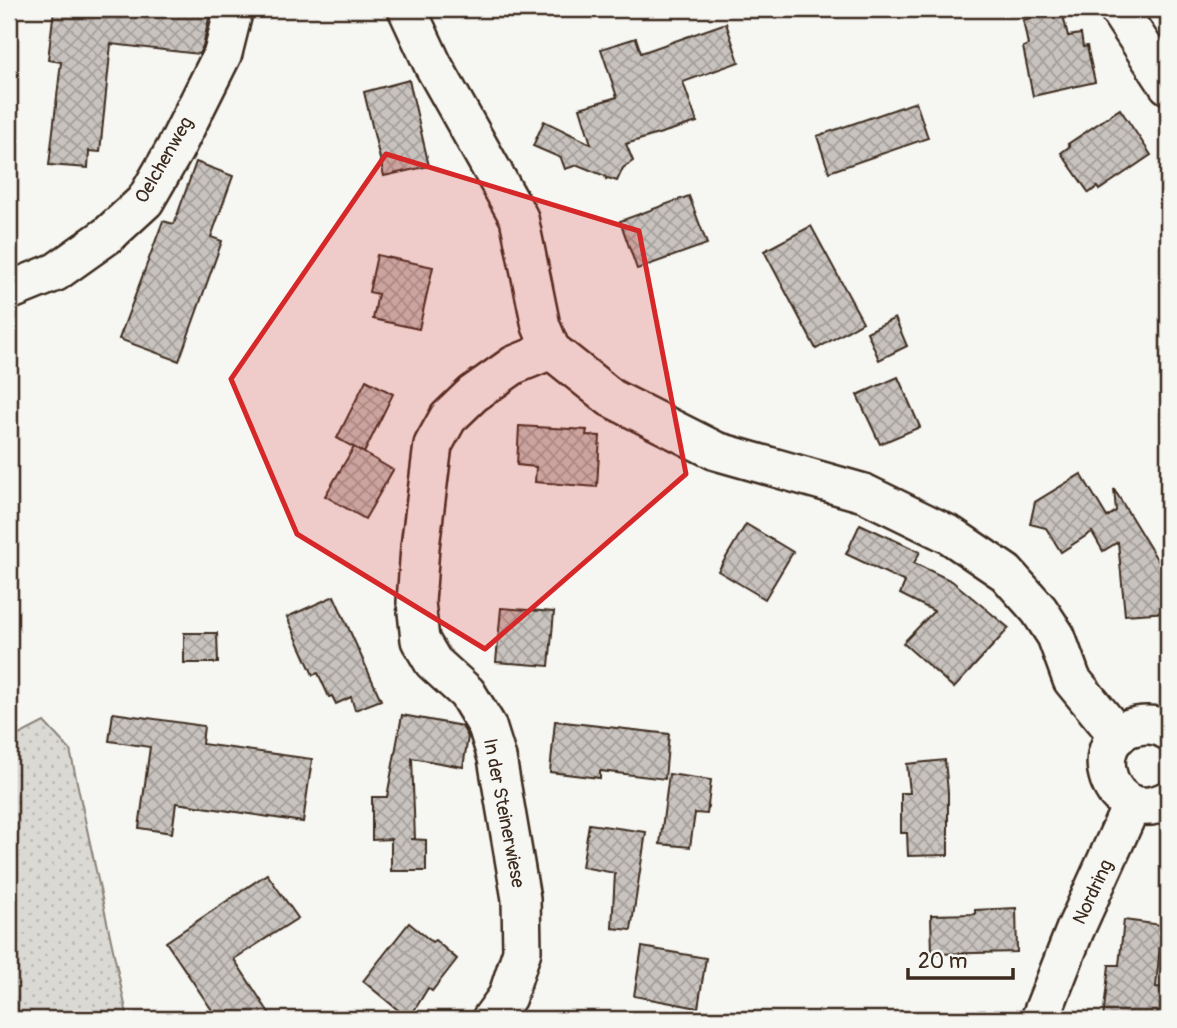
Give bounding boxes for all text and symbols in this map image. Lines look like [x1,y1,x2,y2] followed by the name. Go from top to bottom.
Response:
[130,112,198,208] street label: Oelchenweg
[478,736,530,890] street label: In der Steinerwiese
[1068,856,1118,928] street label: Nordring
[908,937,1012,981] scale bar
[918,948,967,975] text: 20 m

